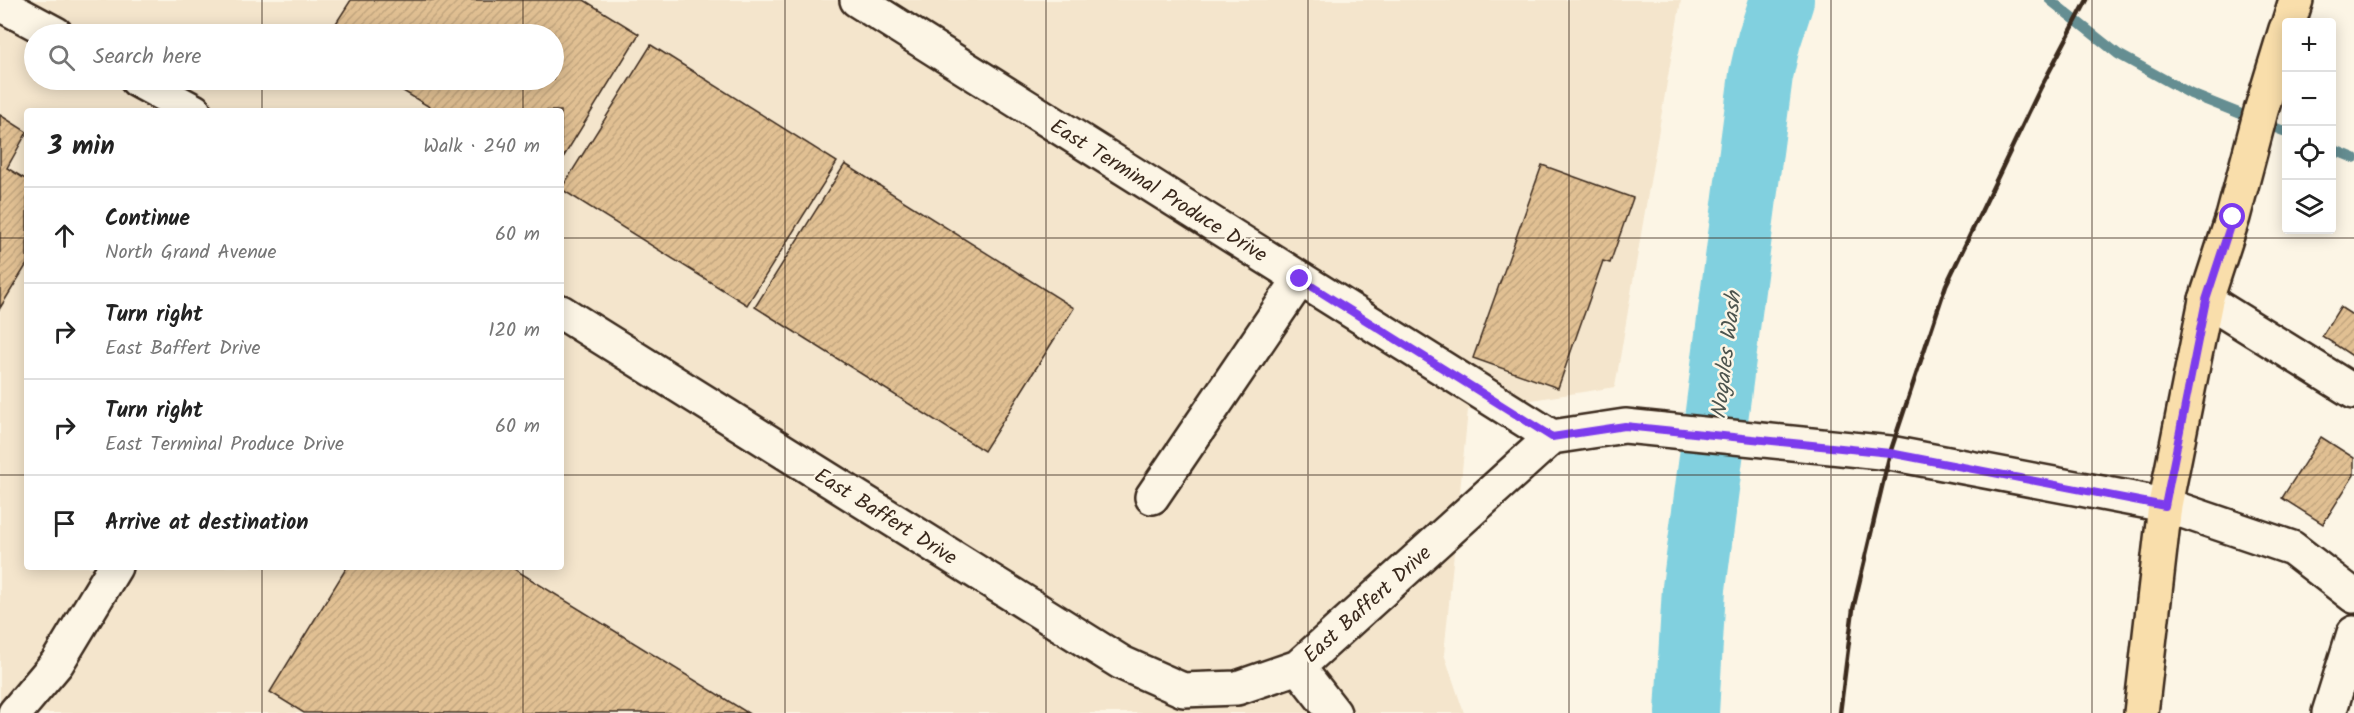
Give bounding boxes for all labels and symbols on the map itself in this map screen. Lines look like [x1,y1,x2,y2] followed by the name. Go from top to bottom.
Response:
[1043,111,1274,272] street label: East Terminal Produce Drive
[2219,203,2245,229] route start
[1286,265,1312,291] route end
[1702,288,1753,421] water label: Nogales Wash
[807,460,964,575] street label: East Baffert Drive
[1296,538,1440,672] street label: East Baffert Drive

